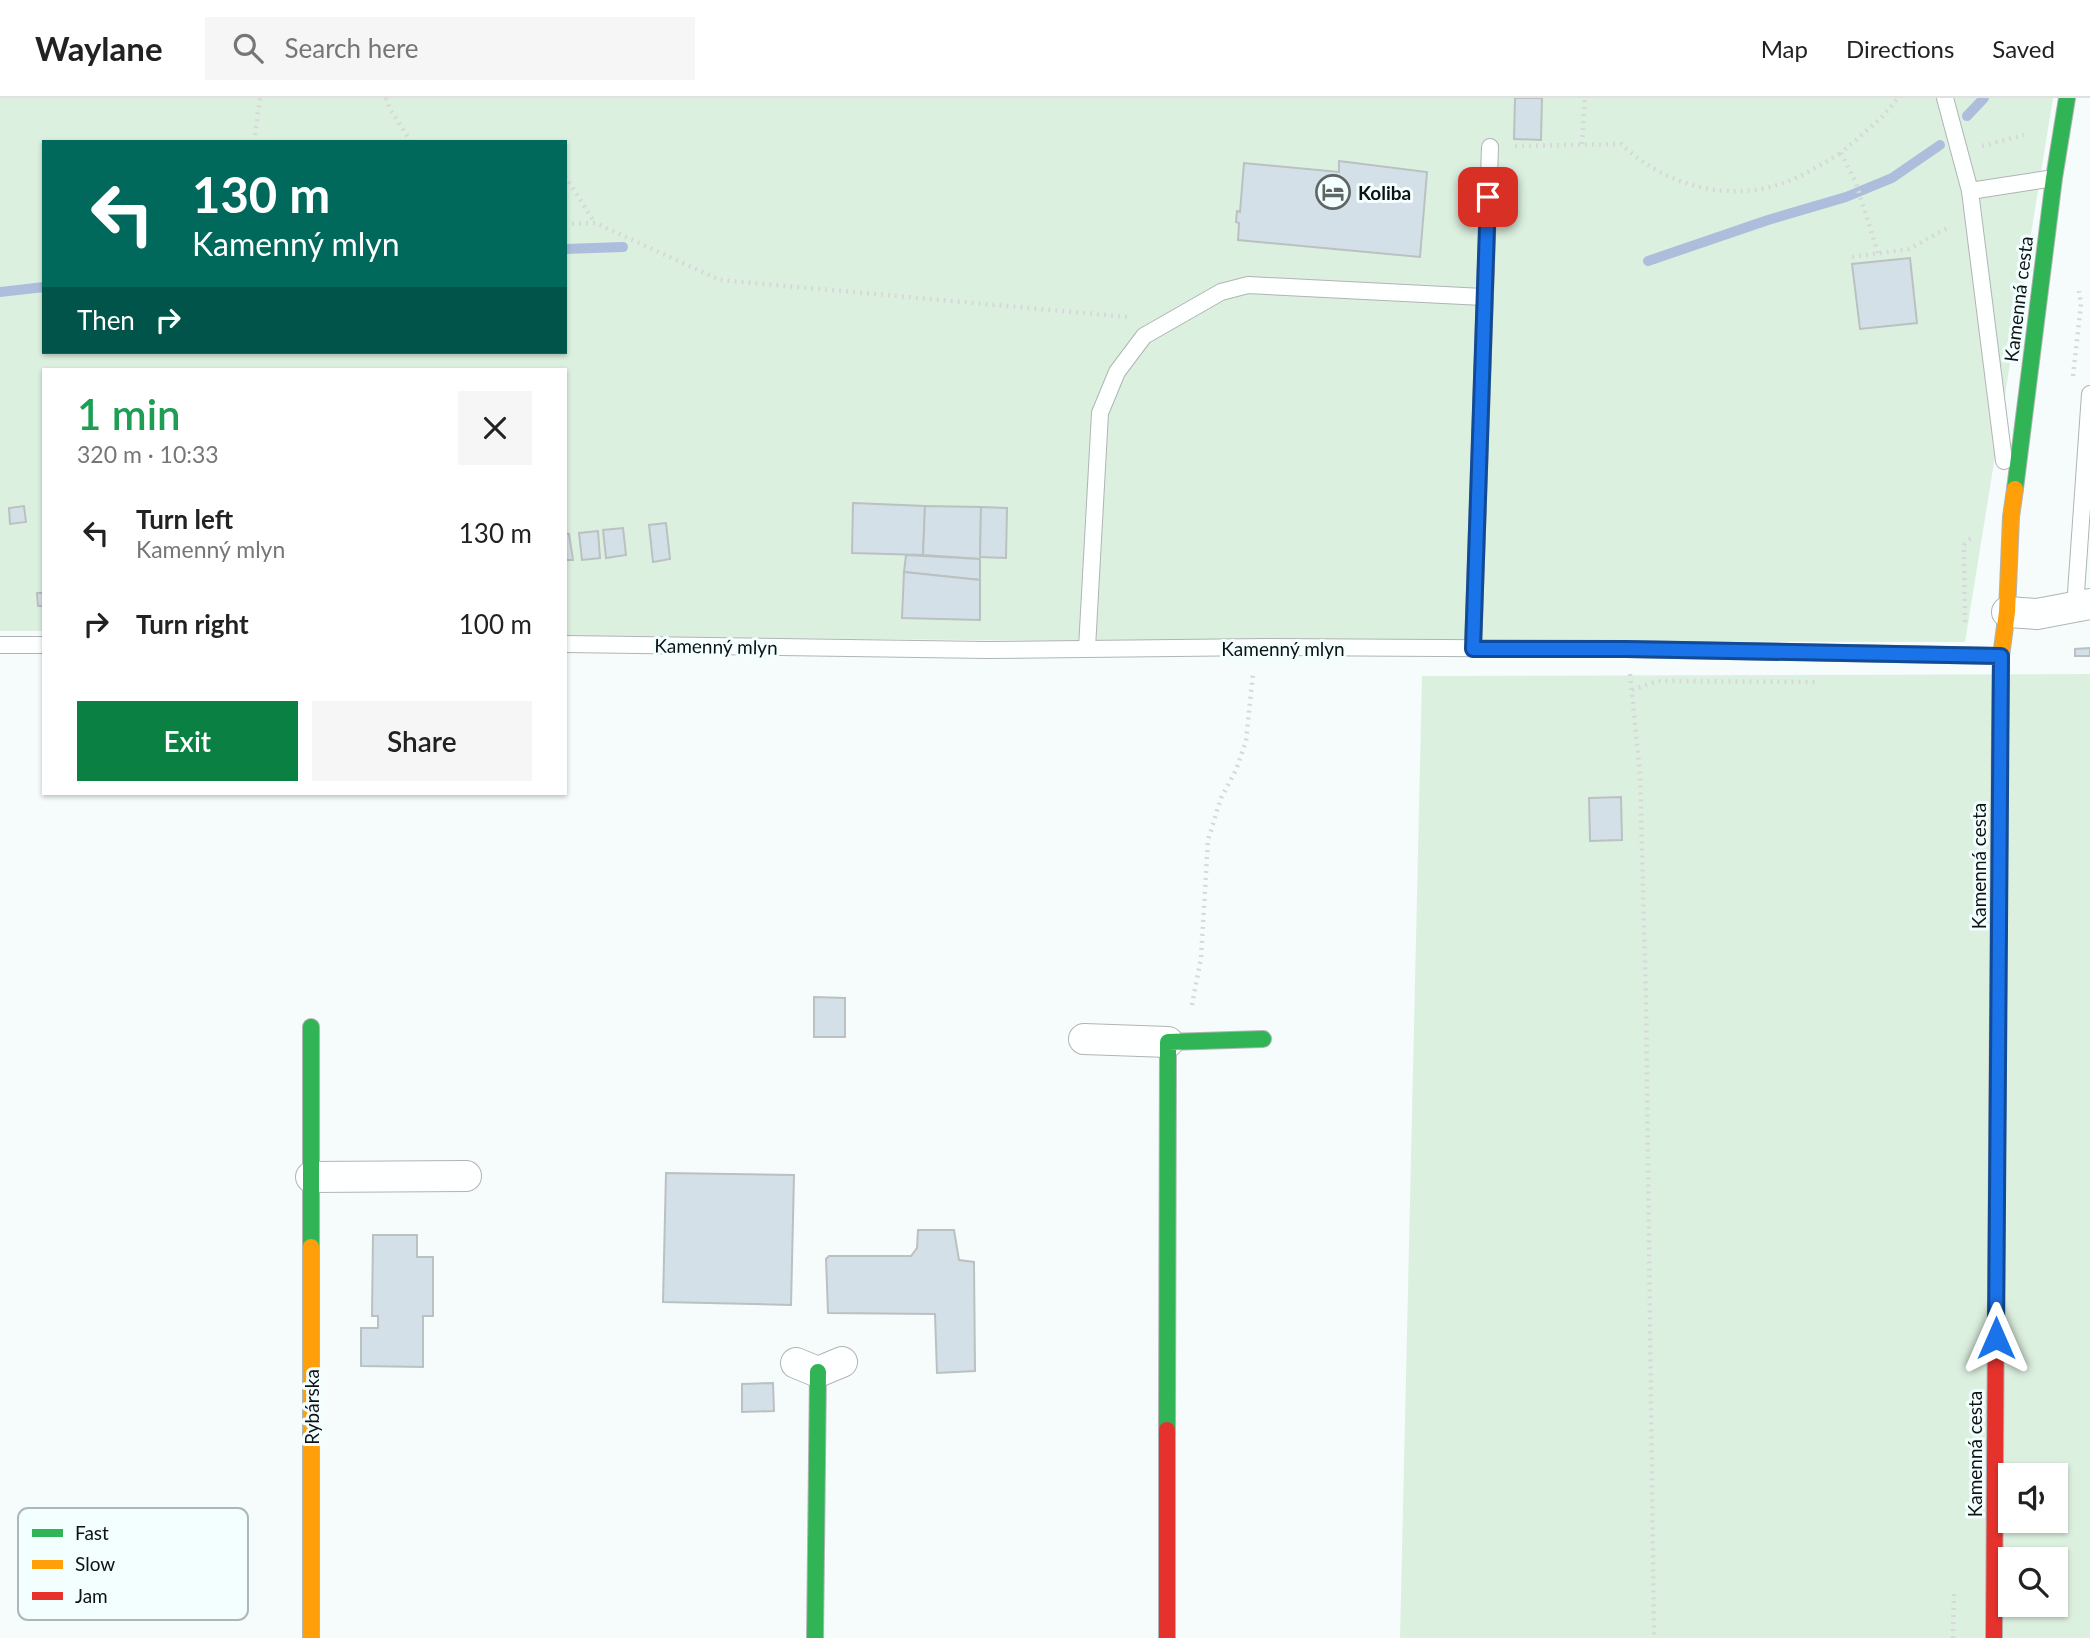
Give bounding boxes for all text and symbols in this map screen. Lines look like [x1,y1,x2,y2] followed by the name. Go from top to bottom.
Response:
[205,17,695,80] search box
[35,28,163,68] text: Waylane
[229,29,267,67] icon: search
[285,32,419,64] text: Search here
[1761,34,1808,63] text: Map
[1846,34,1954,63] text: Directions
[1992,34,2055,63] text: Saved
[192,165,330,223] text: 130 m
[1458,167,1518,227] pin
[77,168,168,259] icon: left
[1314,173,1352,211] hotel icon: Koliba
[1469,178,1507,216] icon: arrive
[1358,181,1411,204] place label: Koliba
[192,224,400,263] text: Kamenný mlyn
[1999,235,2037,363] street label: Kamenná cesta
[149,301,187,339] icon: right
[77,304,135,336] text: Then
[77,389,181,439] text: 1 min
[458,391,532,465] button: close
[77,440,219,468] text: 320 m · 10:33
[136,503,233,535] text: Turn left
[77,514,115,552] icon: left
[459,517,532,549] text: 130 m
[136,535,285,563] text: Kamenný mlyn
[77,605,115,643] icon: right
[136,608,249,640] text: Turn right
[459,608,532,640] text: 100 m
[654,633,778,659] street label: Kamenný mlyn
[1221,637,1345,660] street label: Kamenný mlyn
[77,701,298,781] button: Exit
[312,701,532,781] button: Share
[1967,803,1990,929] street label: Kamenná cesta
[1959,1301,2033,1375] position arrow
[300,1369,323,1445] street label: Rybárska
[1963,1391,1986,1517] street label: Kamenná cesta
[1998,1463,2068,1617] map controls
[1998,1463,2068,1533] button: sound
[18,1508,248,1620] legend
[75,1521,109,1544] text: Fast
[1998,1547,2068,1617] button: search
[75,1552,115,1575] text: Slow
[75,1584,108,1607] text: Jam

